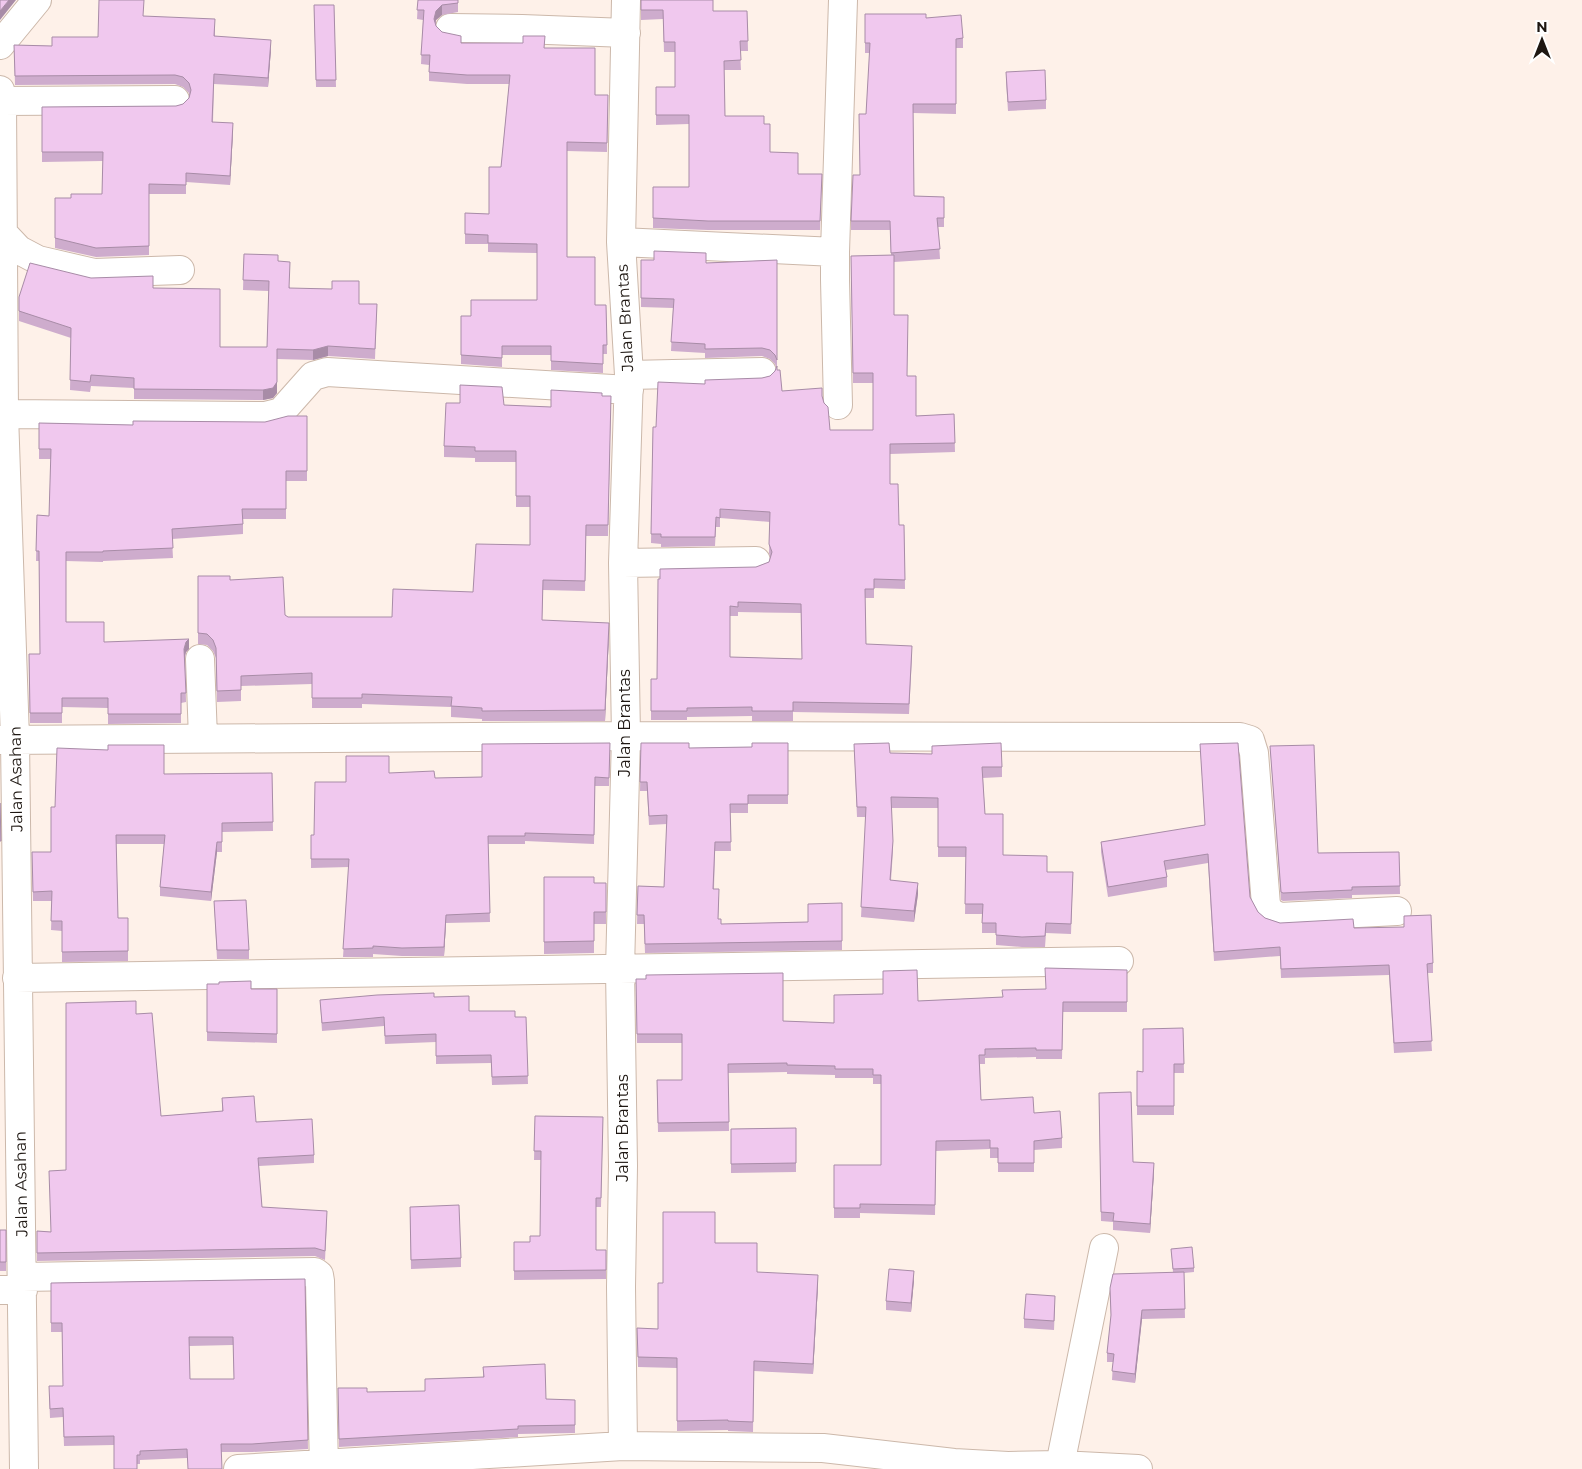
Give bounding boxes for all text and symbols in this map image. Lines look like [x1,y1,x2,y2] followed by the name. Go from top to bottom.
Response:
[1517,15,1567,65] north arrow
[1536,18,1548,36] text: N
[613,264,637,373] street label: Jalan Brantas
[615,669,634,778] street label: Jalan Brantas
[6,726,26,833] street label: Jalan Asahan
[613,1074,632,1183] street label: Jalan Brantas
[11,1131,31,1238] street label: Jalan Asahan

